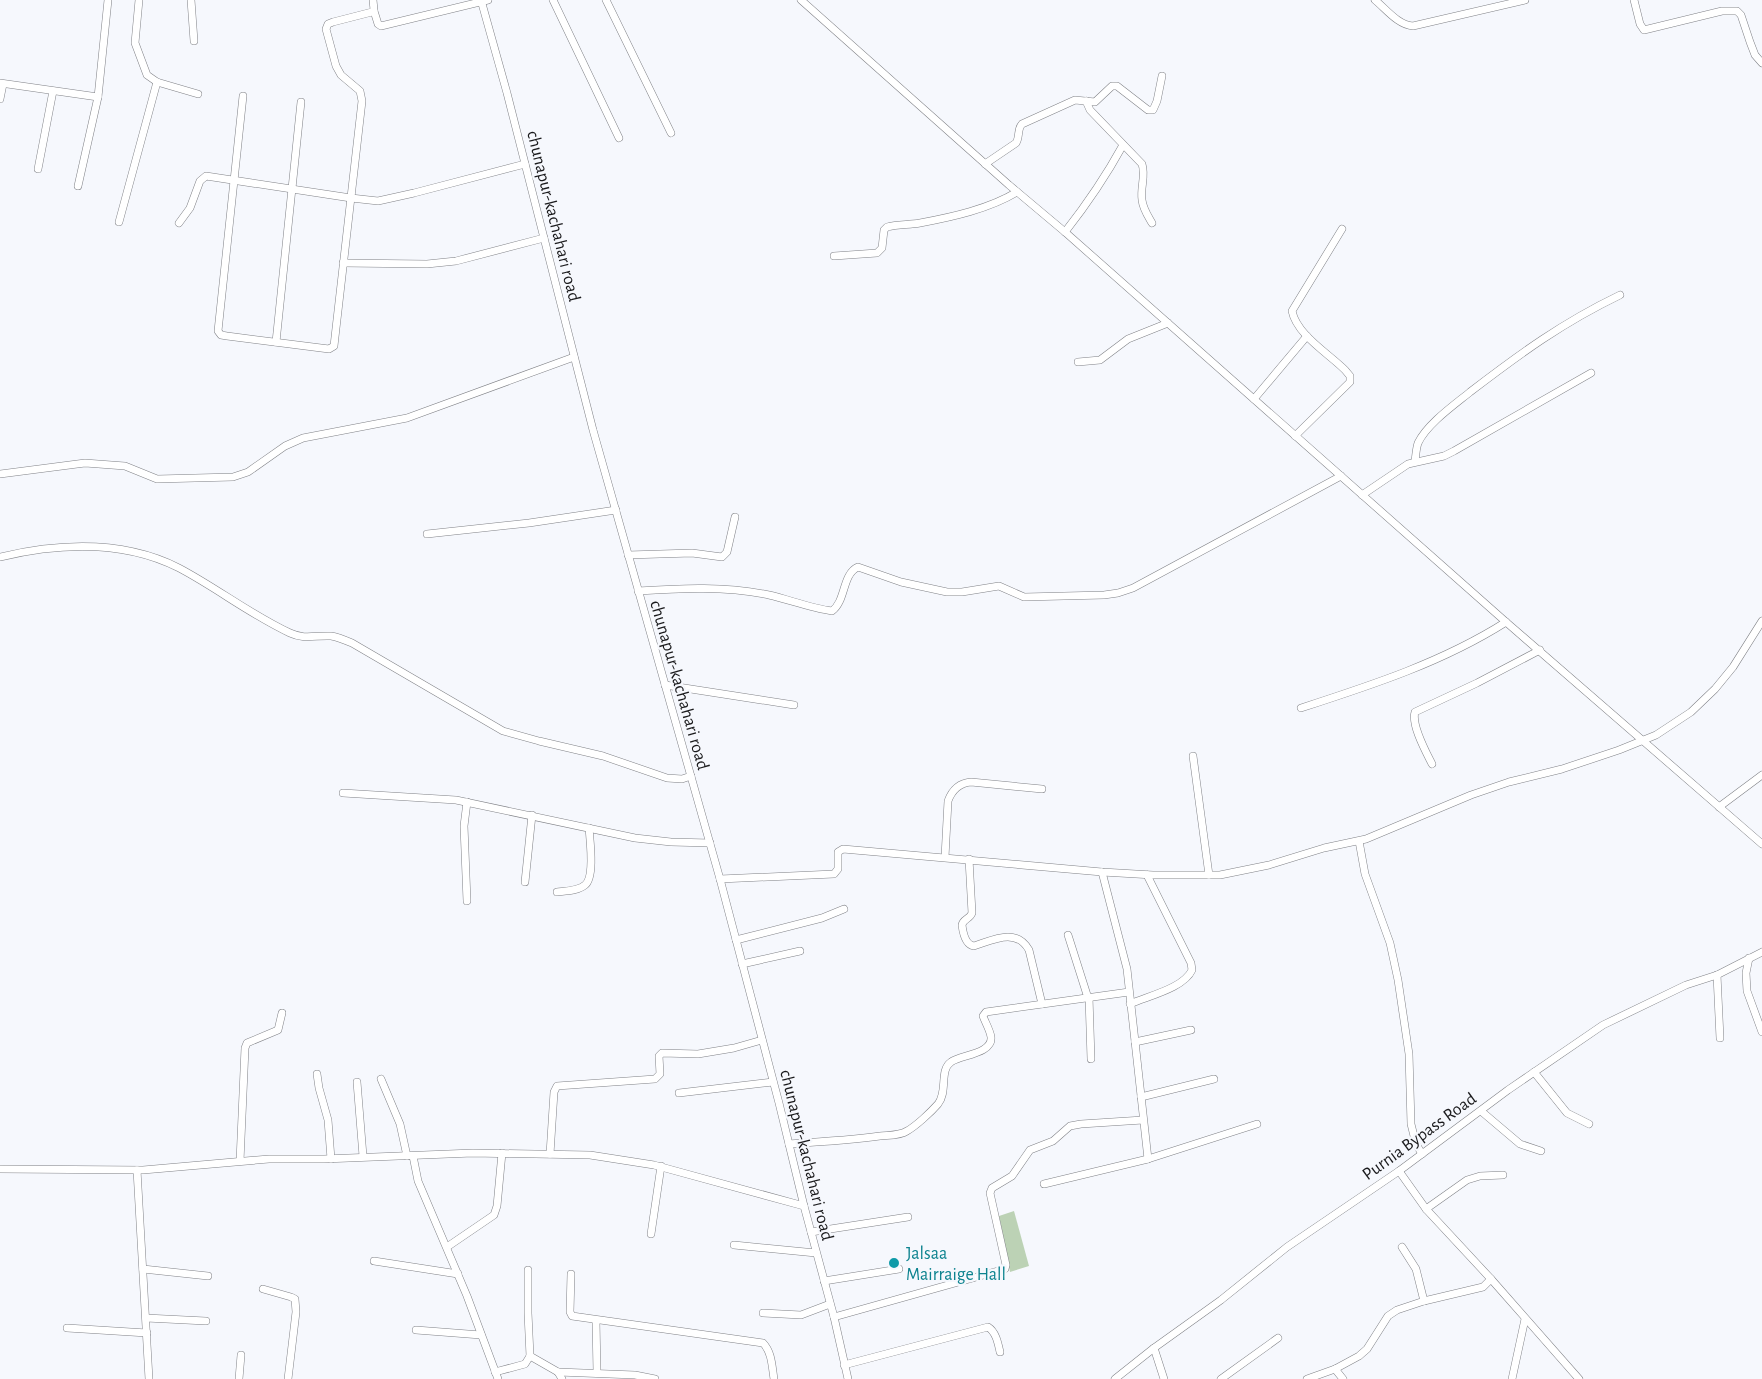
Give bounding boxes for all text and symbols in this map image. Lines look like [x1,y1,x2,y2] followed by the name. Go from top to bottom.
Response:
[523,129,583,304] street label: chunapur-kachahari road
[646,598,712,772] street label: chunapur-kachahari road
[776,1068,836,1243] street label: chunapur-kachahari road
[1359,1090,1480,1184] street label: Purnia Bypass Road
[906,1245,1006,1284] place label: Jalsaa Mairraige Hall
[887,1256,901,1270] marker: Jalsaa Mairraige Hall

